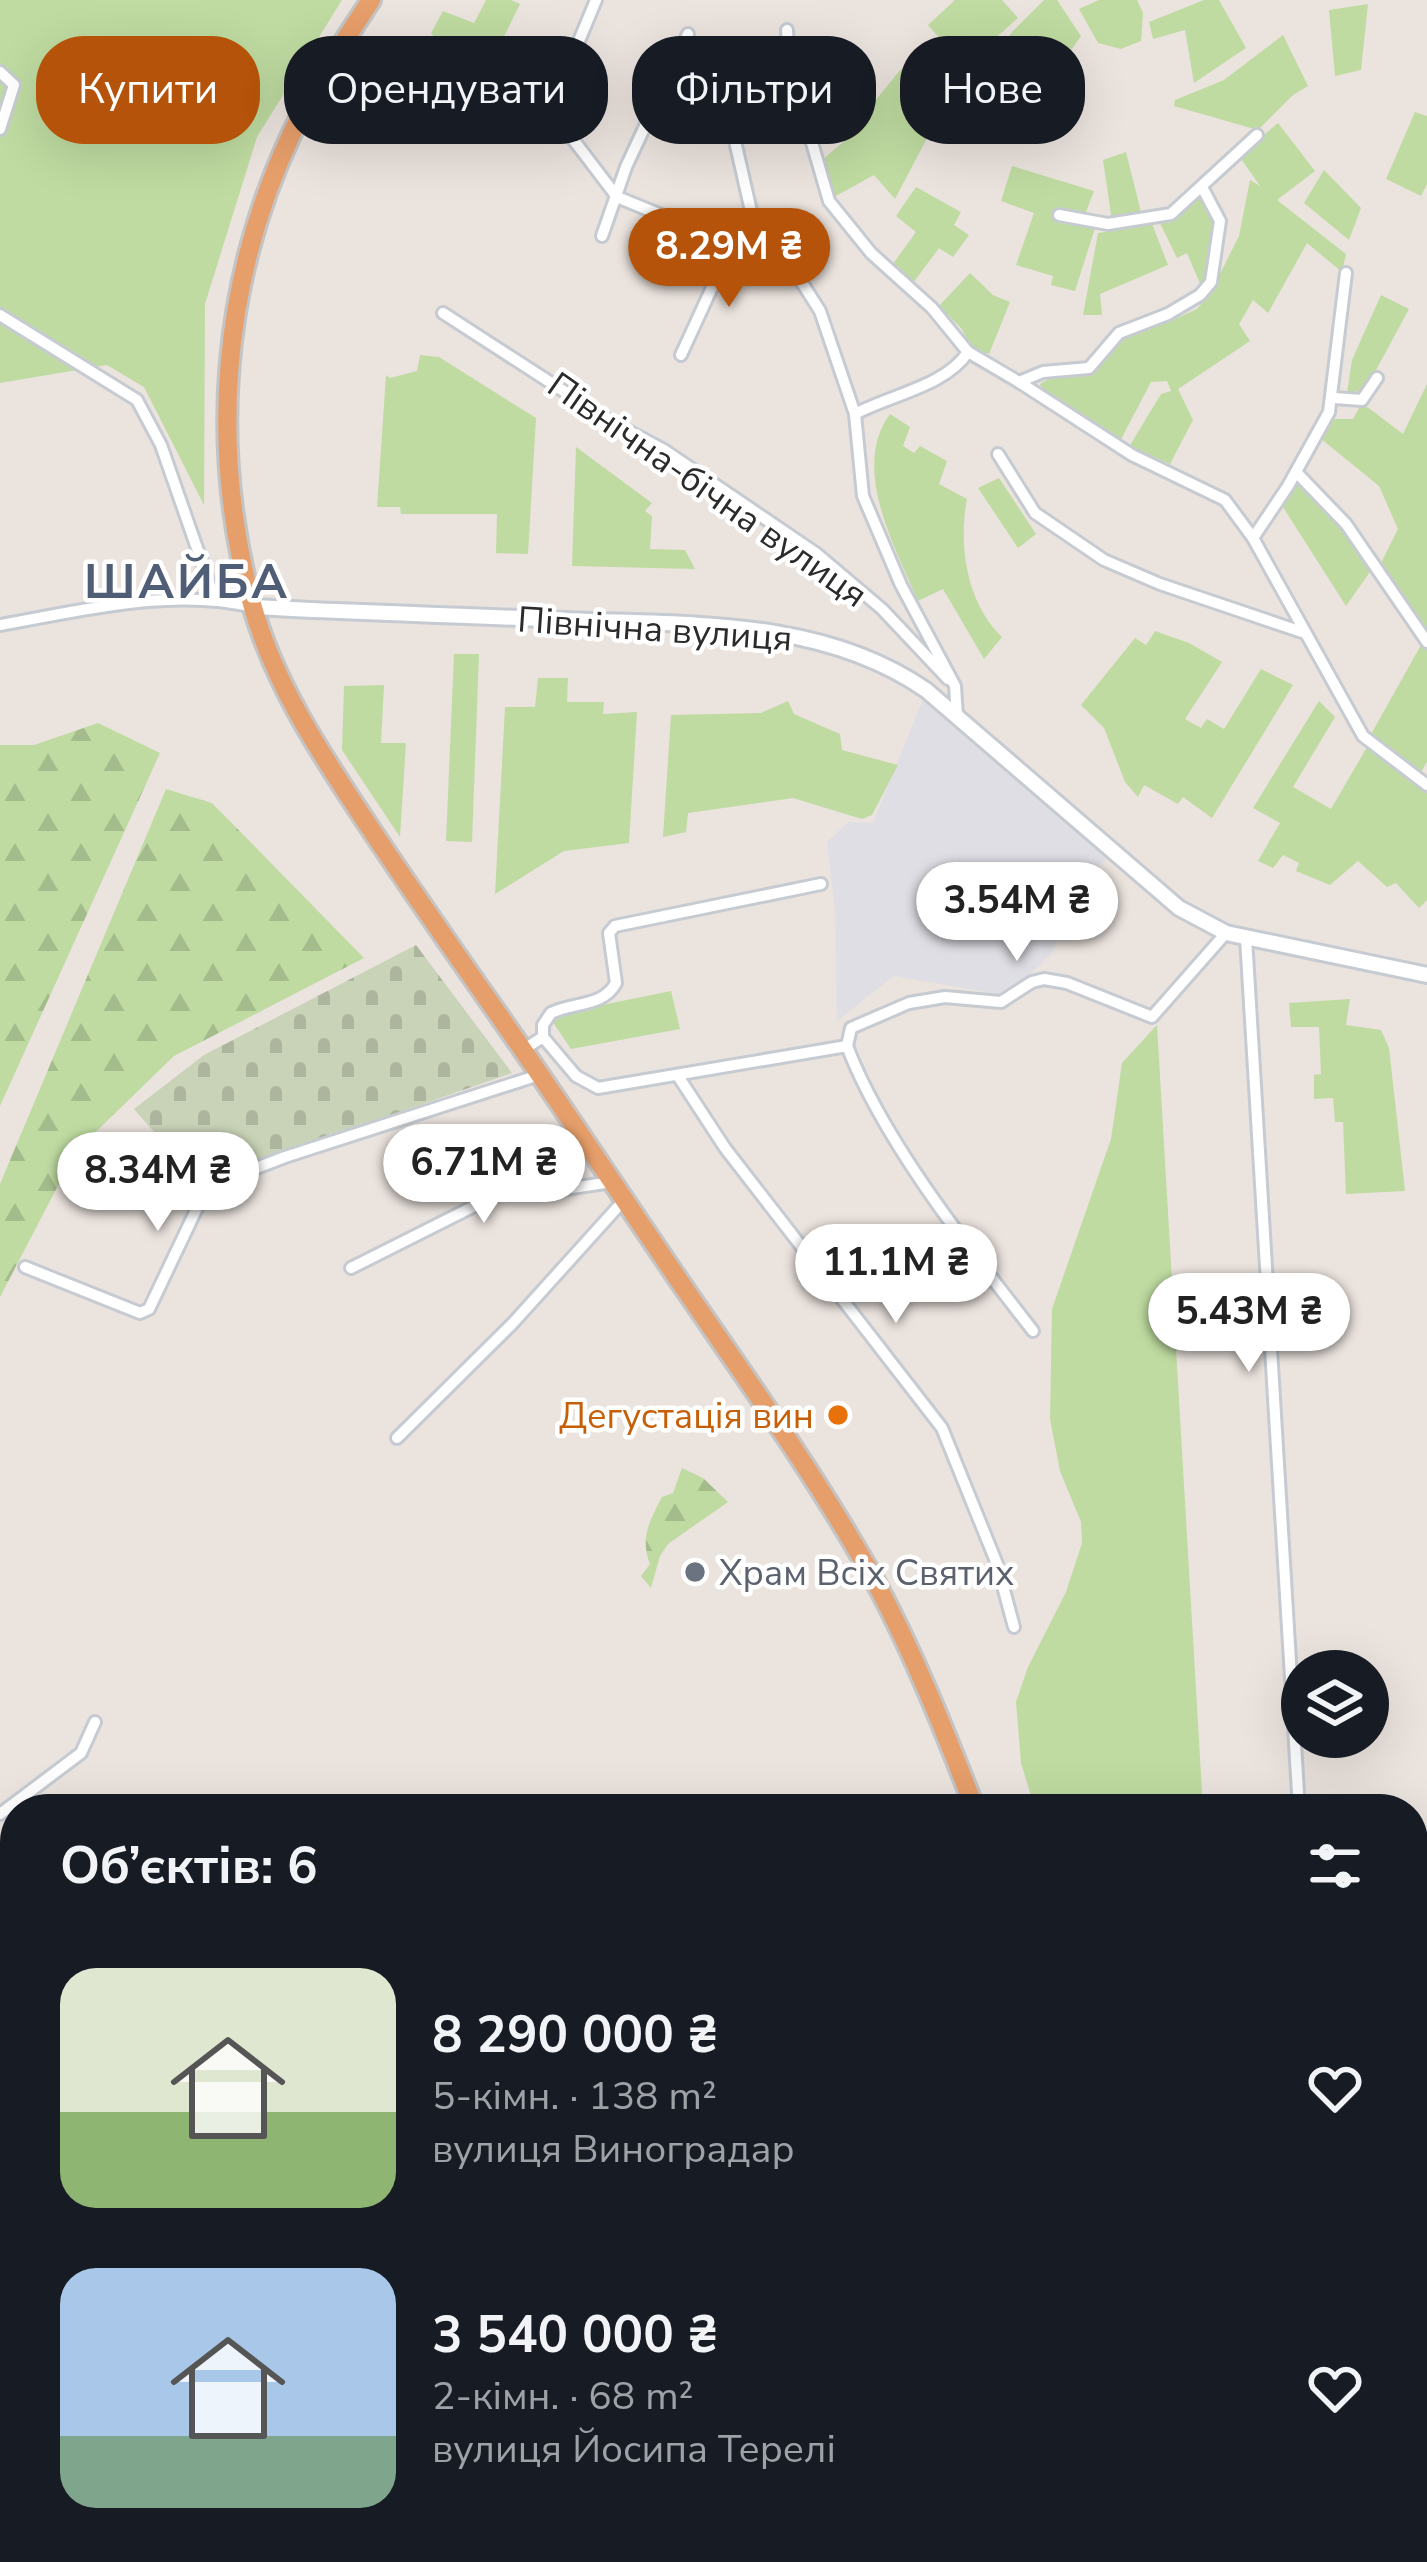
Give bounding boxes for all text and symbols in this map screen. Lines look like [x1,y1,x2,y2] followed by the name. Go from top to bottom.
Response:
[36,36,260,144] chip: Купити
[284,36,608,144] chip: Орендувати
[632,36,876,144] chip: Фільтри
[900,36,1085,144] chip: Нове
[618,208,840,310] pin: 8.29M ₴
[655,220,803,273] text: 8.29M ₴
[537,361,877,619] street label: Північна-бічна вулиця
[84,549,290,615] district label: ШАЙБА
[516,595,794,664] street label: Північна вулиця
[906,862,1128,964] pin: 3.54M ₴
[943,874,1091,927] text: 3.54M ₴
[373,1124,595,1226] pin: 6.71M ₴
[47,1132,269,1234] pin: 8.34M ₴
[410,1136,558,1189] text: 6.71M ₴
[84,1144,232,1197] text: 8.34M ₴
[785,1224,1007,1326] pin: 11.1M ₴
[822,1236,970,1289] text: 11.1M ₴
[1138,1273,1360,1375] pin: 5.43M ₴
[1175,1285,1323,1338] text: 5.43M ₴
[559,1392,814,1441] place label: Дегустація вин
[825,1402,851,1428] marker: Дегустація вин
[719,1549,1014,1598] place label: Храм Всіх Святих
[682,1559,708,1585] marker: Храм Всіх Святих
[1281,1650,1389,1758] map controls
[1281,1650,1389,1758] button: layers
[60,1831,318,1901] text: Об’єктів: 6
[1302,1833,1368,1899] icon: filters
[432,2000,718,2070] text: 8 290 000 ₴
[156,2016,300,2160] icon: home
[1302,2055,1368,2121] icon: heart
[432,2070,717,2123] text: 5-кімн. · 138 m²
[432,2123,795,2176] text: вулиця Виноградар
[432,2300,718,2370] text: 3 540 000 ₴
[156,2316,300,2460] icon: home
[1302,2355,1368,2421] icon: heart
[432,2370,693,2423] text: 2-кімн. · 68 m²
[432,2423,836,2476] text: вулиця Йосипа Терелі

